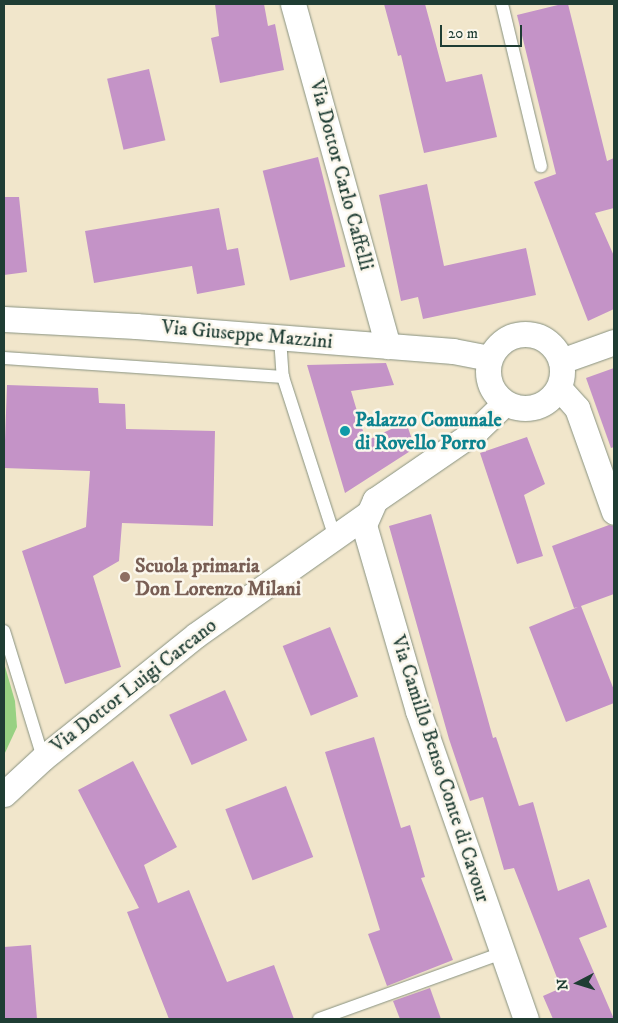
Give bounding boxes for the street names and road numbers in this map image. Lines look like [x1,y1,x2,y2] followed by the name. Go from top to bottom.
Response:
[304,77,378,273] street label: Via Dottor Carlo Caffelli
[160,316,334,354] street label: Via Giuseppe Mazzini
[46,614,222,758] street label: Via Dottor Luigi Carcano
[385,632,495,906] street label: Via Camillo Benso Conte di Cavour

